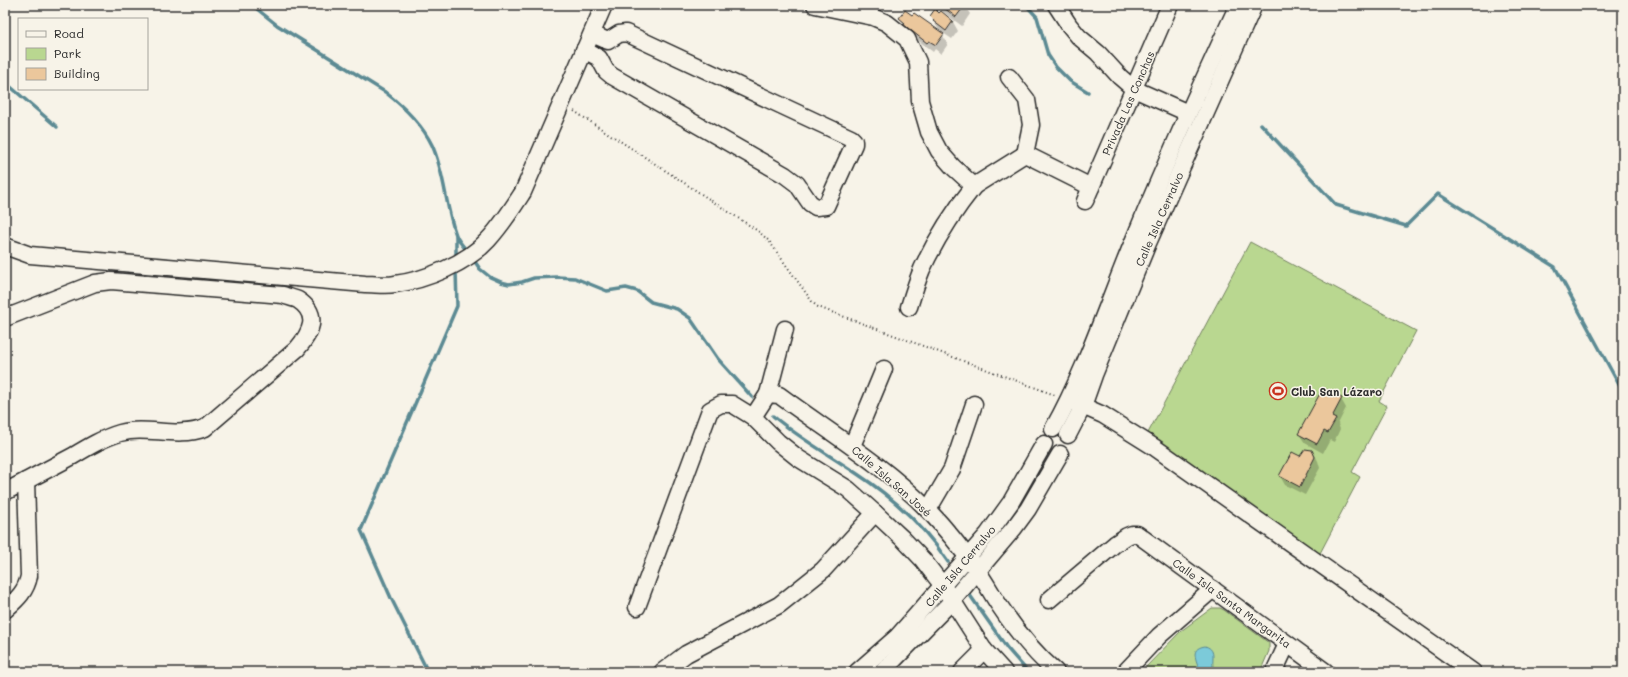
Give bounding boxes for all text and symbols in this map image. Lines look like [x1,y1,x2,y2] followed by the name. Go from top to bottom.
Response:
[18,18,148,90] legend
[54,25,84,41] text: Road
[54,45,81,61] text: Park
[1098,49,1158,157] street label: Privada Las Conchas
[54,65,100,81] text: Building
[1132,169,1187,268] street label: Calle Isla Cerralvo
[1268,381,1288,401] sports icon: Club San Lázaro
[1291,384,1382,399] place label: Club San Lázaro
[849,442,935,520] street label: Calle Isla San José
[922,522,999,610] street label: Calle Isla Cerralvo
[1170,555,1294,651] street label: Calle Isla Santa Margarita

